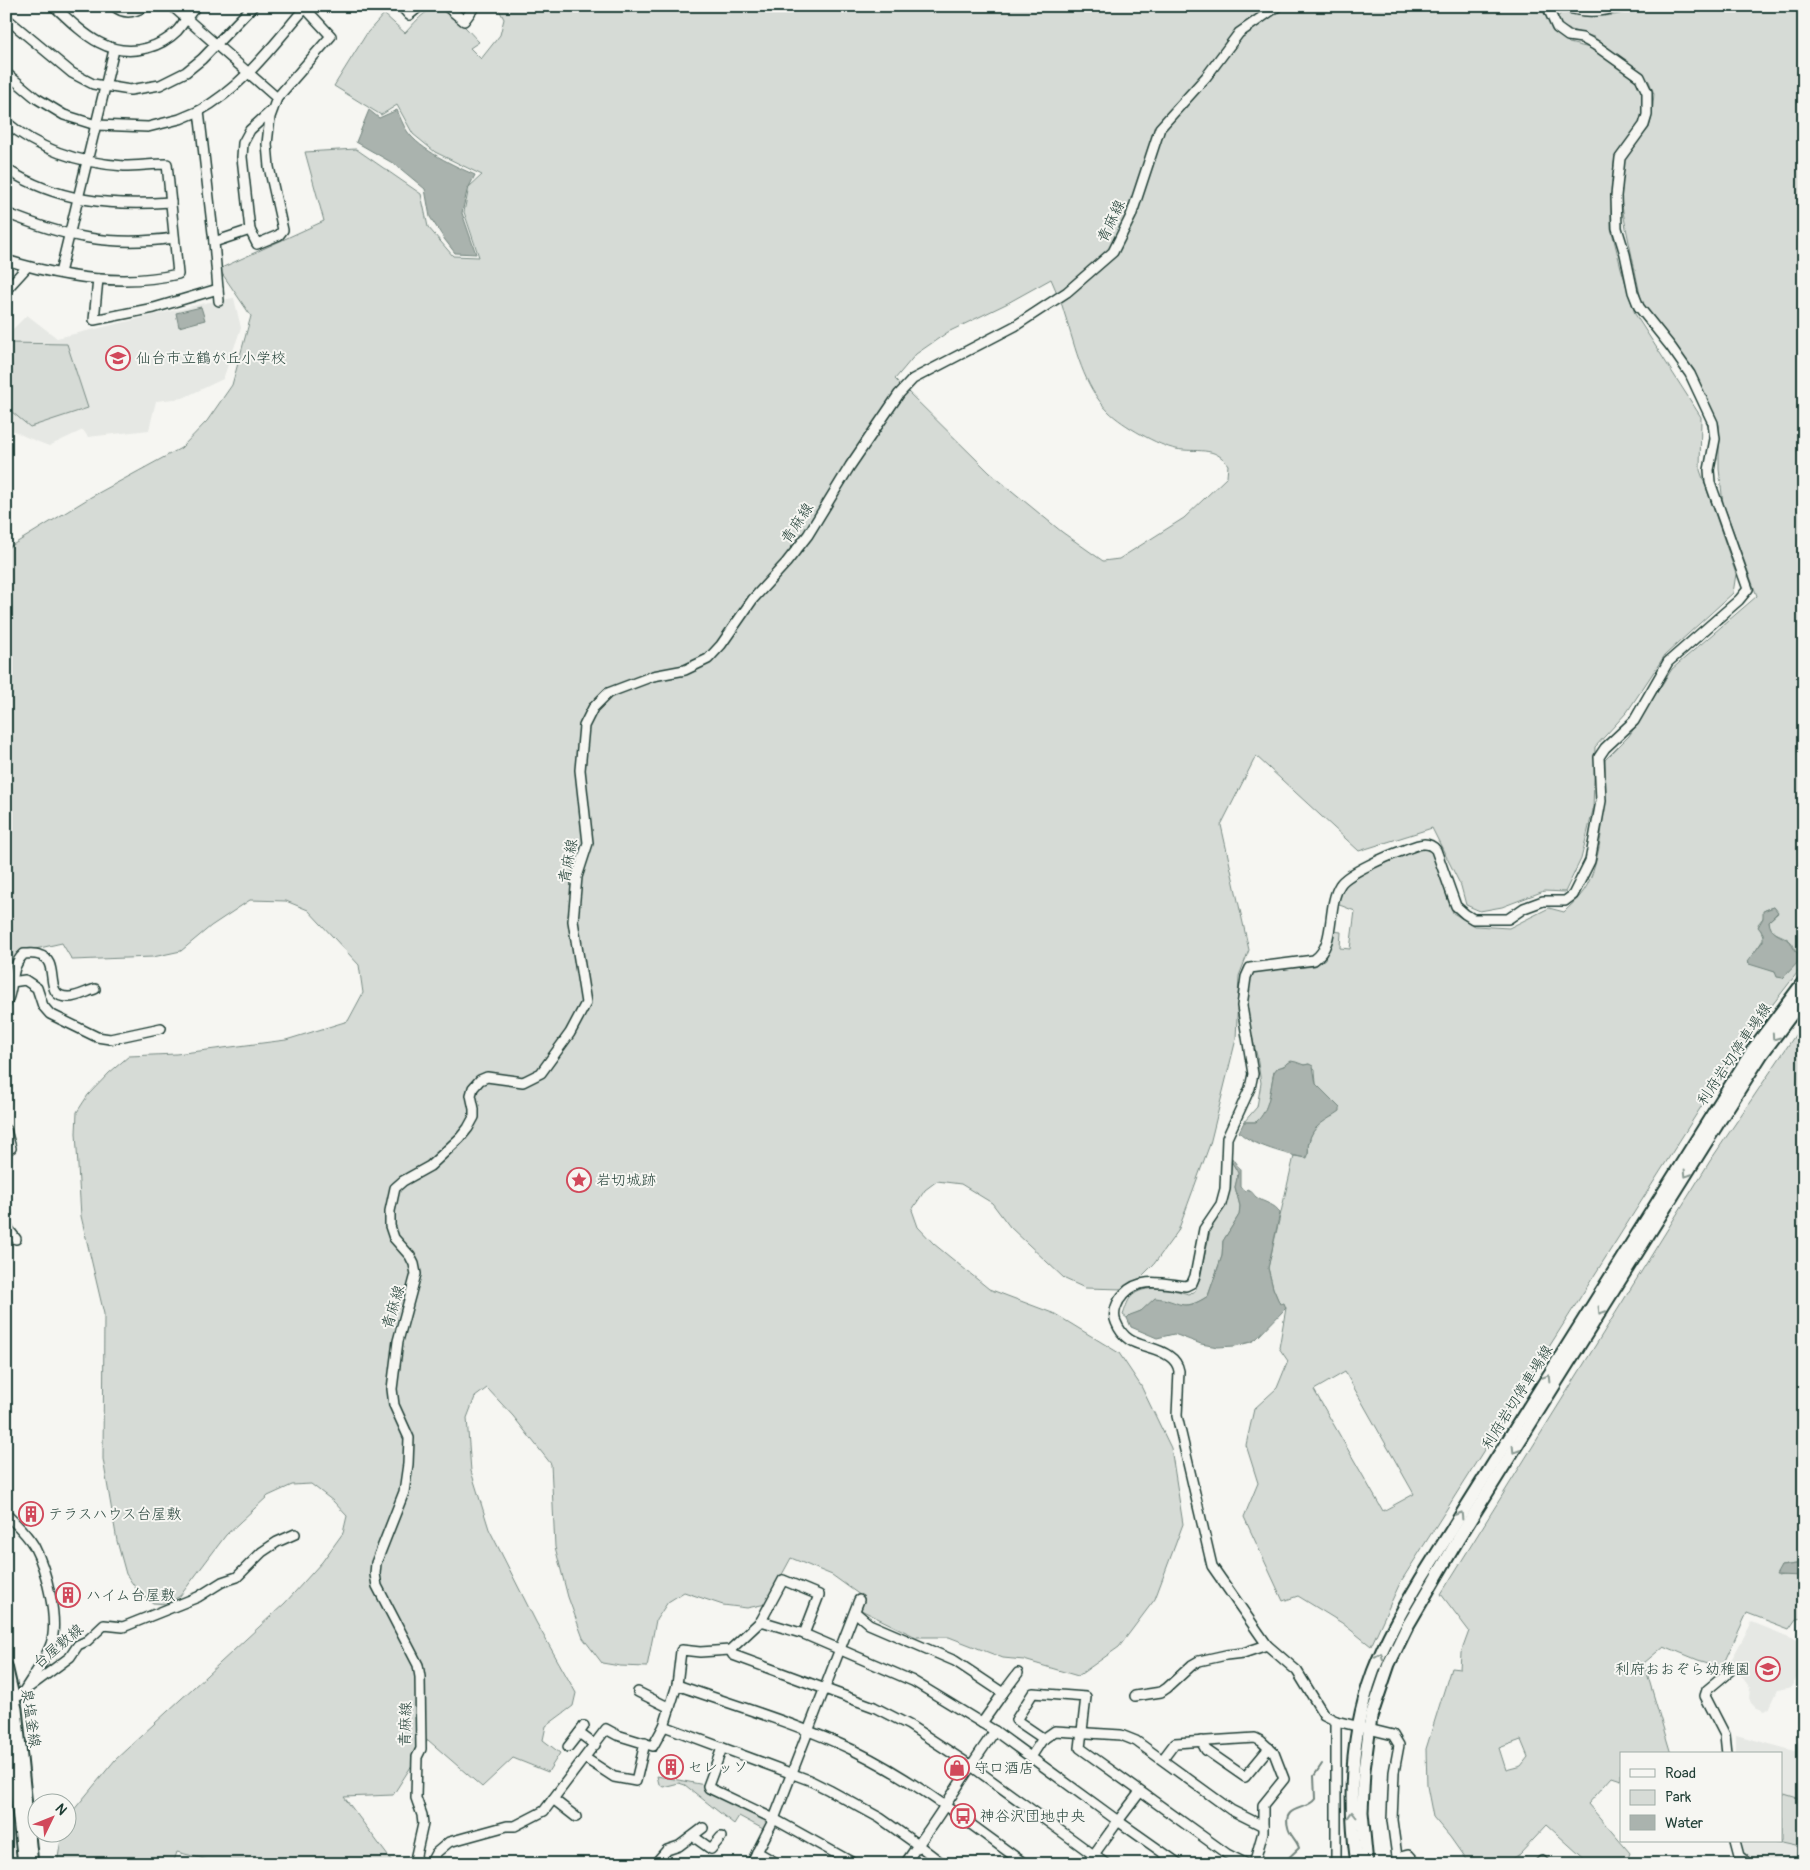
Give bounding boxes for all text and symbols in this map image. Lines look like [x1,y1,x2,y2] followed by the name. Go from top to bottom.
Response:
[1093,197,1130,246] street label: 青麻線
[105,345,131,371] school or university icon: 仙台市立鶴が丘小学校
[136,349,286,368] place label: 仙台市立鶴が丘小学校
[777,499,818,547] street label: 青麻線
[555,837,582,885] street label: 青麻線
[1693,999,1776,1109] street label: 利府岩切停車場線
[1772,1031,1780,1040] one-way arrow
[566,1167,592,1193] place icon: 岩切城跡
[1683,1168,1693,1177] one-way arrow
[596,1171,656,1190] place label: 岩切城跡
[378,1283,409,1331] street label: 青麻線
[1597,1306,1607,1315] one-way arrow
[1478,1341,1557,1453] street label: 利府岩切停車場線
[1540,1374,1550,1383] one-way arrow
[1512,1444,1522,1453] one-way arrow
[18,1501,44,1527] building icon: テラスハウス台屋敷
[48,1505,182,1524] place label: テラスハウス台屋敷
[1454,1512,1464,1521] one-way arrow
[55,1582,81,1608] building icon: ハイム台屋敷
[86,1586,175,1605] place label: ハイム台屋敷
[29,1620,87,1673] street label: 台屋敷線
[1373,1652,1384,1661] one-way arrow
[1755,1656,1781,1682] school or university icon: 利府おおぞら幼稚園
[1615,1660,1750,1679] place label: 利府おおぞら幼稚園
[17,1687,44,1749] street label: 泉塩釜線
[395,1701,416,1747] street label: 青麻線
[1620,1752,1782,1842] legend
[658,1754,684,1780] building icon: セレッソ
[944,1755,970,1781] shop icon: 守口酒店
[688,1758,748,1777] place label: セレッソ
[974,1759,1034,1778] place label: 守口酒店
[1665,1764,1696,1783] text: Road
[1665,1788,1692,1807] text: Park
[28,1792,78,1842] north arrow
[52,1800,71,1819] text: N
[950,1803,976,1829] bus stop icon: 神谷沢団地中央
[980,1807,1085,1826] place label: 神谷沢団地中央
[1347,1811,1357,1819] one-way arrow
[1665,1814,1704,1833] text: Water

